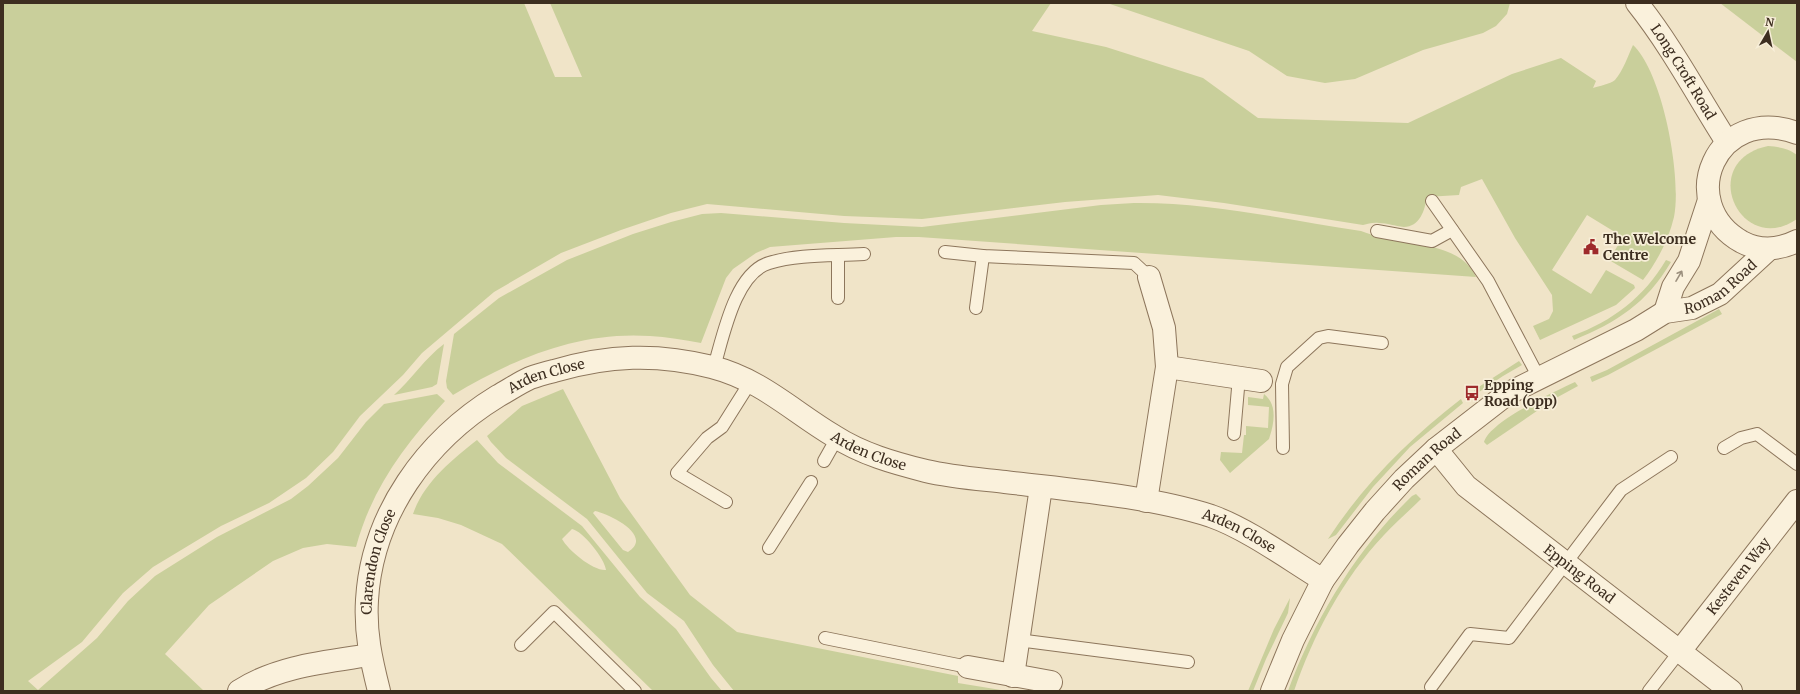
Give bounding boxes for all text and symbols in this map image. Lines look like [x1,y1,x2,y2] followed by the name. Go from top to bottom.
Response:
[1748,12,1788,52] north arrow
[1764,15,1775,30] text: N
[1647,21,1720,123] street label: Long Croft Road
[1603,230,1696,264] place label: The Welcome Centre
[1582,238,1600,256] public building icon: The Welcome Centre
[1683,255,1761,318] street label: Roman Road
[1676,270,1684,282] one-way arrow
[504,355,586,398] street label: Arden Close
[1484,376,1557,410] place label: Epping Road (opp)
[1463,384,1481,402] bus stop icon: Epping Road (opp)
[1389,424,1465,495] street label: Roman Road
[827,427,908,474] street label: Arden Close
[1199,505,1279,557] street label: Arden Close
[358,506,400,615] street label: Clarendon Close
[1703,533,1775,618] street label: Kesteven Way
[1540,540,1619,607] street label: Epping Road

